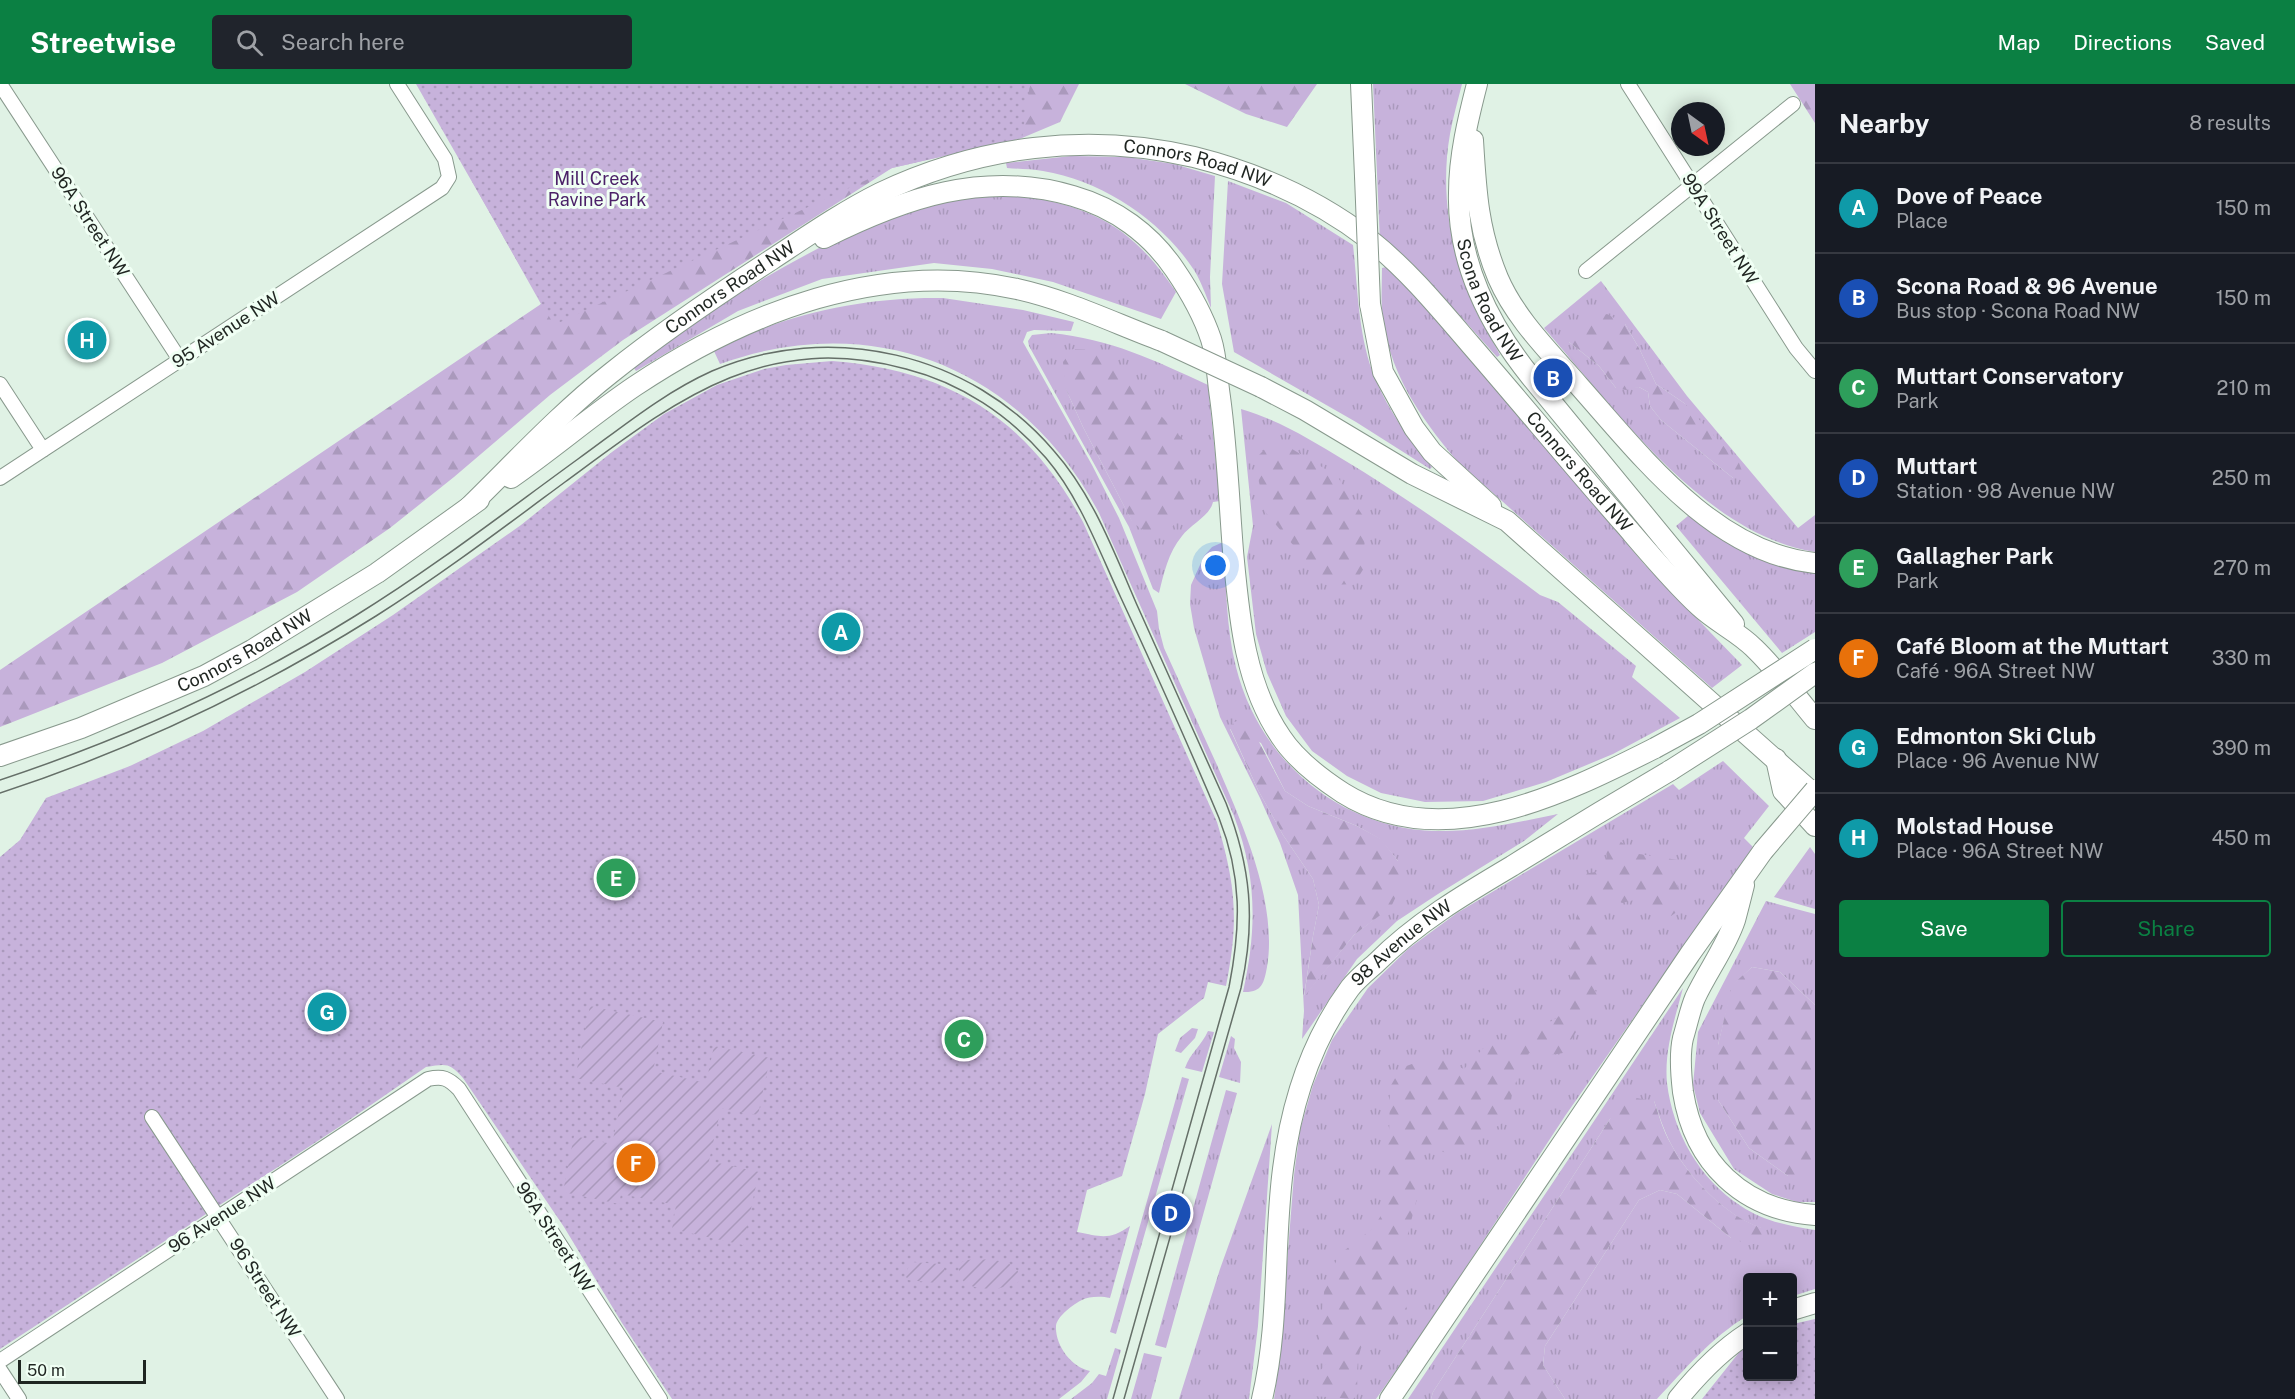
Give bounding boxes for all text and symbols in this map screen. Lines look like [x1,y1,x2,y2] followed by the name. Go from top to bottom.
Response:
[212,15,632,69] search box
[30,26,176,59] text: Streetwise
[233,26,266,59] icon: search
[281,29,405,55] text: Search here
[1998,30,2040,55] text: Map
[2073,30,2172,55] text: Directions
[2205,30,2265,55] text: Saved
[1671,102,1725,156] north arrow
[1839,108,1929,139] text: Nearby
[2189,111,2271,135] text: 8 results
[1123,135,1274,191] street label: Connors Road NW
[47,163,134,281] street label: 96A Street NW
[548,168,646,210] park label: Mill Creek Ravine Park
[1678,169,1763,288] street label: 99A Street NW
[1896,183,2042,209] text: Dove of Peace
[1851,196,1866,220] text: A
[2216,196,2271,220] text: 150 m
[1896,209,1948,233] text: Place
[661,236,799,338] street label: Connors Road NW
[1453,236,1527,366] street label: Scona Road NW
[1896,273,2158,299] text: Scona Road & 96 Avenue
[1852,286,1865,310] text: B
[2216,286,2271,310] text: 150 m
[168,287,283,372] street label: 95 Avenue NW
[1896,299,2140,323] text: Bus stop · Scona Road NW
[68,318,106,362] pin: H
[1534,356,1572,400] pin: B
[1896,363,2124,389] text: Muttart Conservatory
[1851,376,1866,400] text: C
[2217,376,2271,400] text: 210 m
[1896,389,1939,413] text: Park
[1522,407,1637,536] street label: Connors Road NW
[1896,453,1977,479] text: Muttart
[1851,466,1866,490] text: D
[2212,466,2271,490] text: 250 m
[1896,479,2115,503] text: Station · 98 Avenue NW
[1896,543,2054,569] text: Gallagher Park
[1201,551,1230,580] your location
[1852,556,1865,580] text: E
[2213,556,2271,580] text: 270 m
[1896,569,1939,593] text: Park
[174,604,316,696] street label: Connors Road NW
[822,610,860,654] pin: A
[1896,633,2169,659] text: Café Bloom at the Muttart
[1852,646,1865,670] text: F
[2212,646,2271,670] text: 330 m
[1896,659,2095,683] text: Café · 96A Street NW
[1896,723,2096,749] text: Edmonton Ski Club
[1851,736,1866,760] text: G
[2212,736,2271,760] text: 390 m
[1896,749,2099,773] text: Place · 96 Avenue NW
[1896,813,2054,839] text: Molstad House
[1851,826,1866,850] text: H
[2211,826,2271,850] text: 450 m
[1896,839,2103,863] text: Place · 96A Street NW
[596,856,636,900] pin: E
[1346,895,1455,990] street label: 98 Avenue NW
[1839,900,2049,957] button: Save
[2061,900,2271,957] button: Share
[308,990,346,1034] pin: G
[944,1016,984,1062] pin: C
[616,1140,656,1186] pin: F
[164,1172,279,1257] street label: 96 Avenue NW
[512,1178,599,1296] street label: 96A Street NW
[1152,1190,1190,1236] pin: D
[225,1234,305,1341] street label: 96 Street NW
[1743,1273,1797,1381] map controls
[1743,1273,1797,1327] button: +
[1743,1327,1797,1381] button: −
[18,1357,146,1384] scale bar
[27,1361,65,1380] text: 50 m

